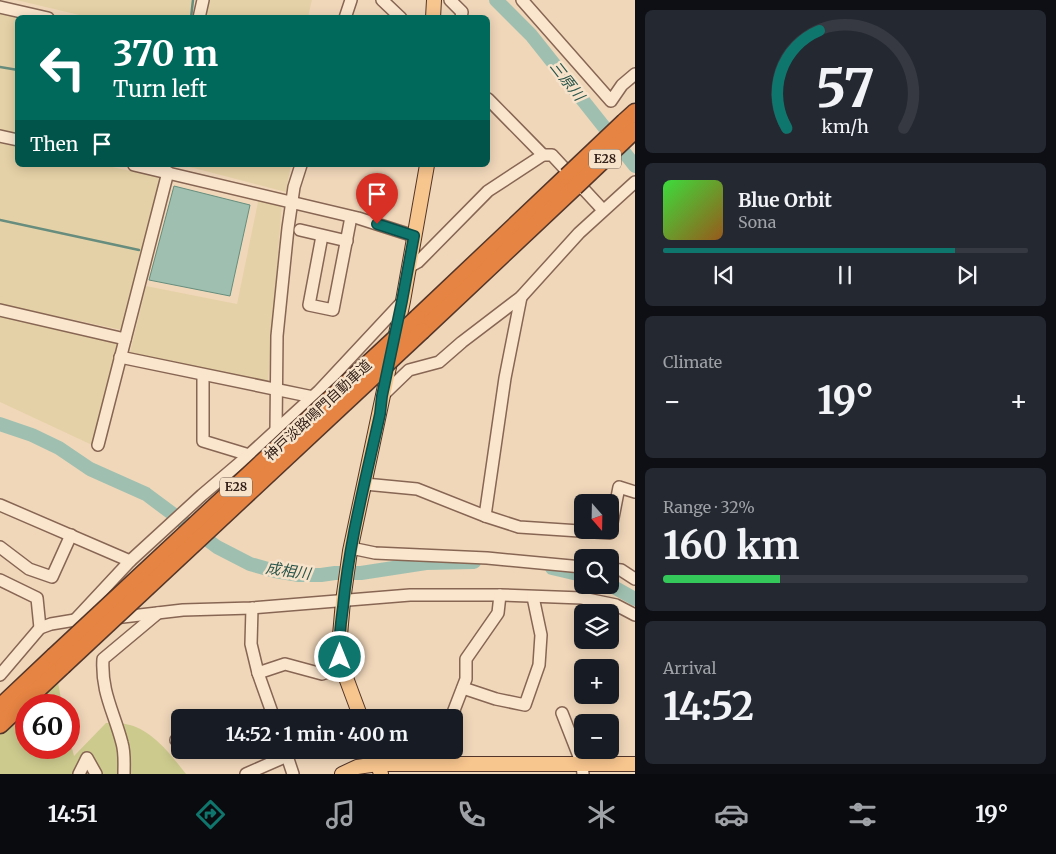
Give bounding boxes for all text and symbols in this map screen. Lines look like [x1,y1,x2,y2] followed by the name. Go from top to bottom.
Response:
[113,32,218,76] text: 370 m
[30,35,95,100] icon: left
[816,56,875,121] text: 57
[546,57,590,106] water label: 三原川
[113,75,207,103] text: Turn left
[822,115,869,138] text: km/h
[88,130,116,158] icon: arrive
[30,132,78,156] text: Then
[589,150,621,168] road number: E28
[356,173,398,224] pin
[363,180,391,208] icon: arrive
[738,188,832,212] text: Blue Orbit
[738,212,776,232] text: Sona
[710,261,738,289] icon: previous
[831,261,859,289] icon: pause
[953,261,981,289] icon: next
[663,352,722,372] text: Climate
[261,356,375,464] street label: 神戸淡路鳴門自動車道
[817,377,874,424] text: 19°
[663,383,682,419] text: −
[1009,383,1028,419] text: +
[220,478,252,497] road number: E28
[574,494,619,539] north arrow
[574,494,619,759] map controls
[663,497,755,517] text: Range · 32%
[663,522,799,569] text: 160 km
[574,549,619,594] button: search
[264,558,314,583] water label: 成相川
[574,604,619,649] button: layers
[313,630,365,682] position arrow
[663,658,716,678] text: Arrival
[574,659,619,704] button: +
[663,683,754,730] text: 14:52
[15,694,80,759] speed limit sign: 60
[574,714,619,759] button: −
[226,722,408,746] text: 14:52 · 1 min · 400 m
[193,797,228,832] icon: directions
[323,797,358,832] icon: music
[454,797,489,832] icon: phone
[584,797,619,832] icon: climate
[714,797,749,832] icon: car
[845,797,880,832] icon: filters
[48,800,97,828] text: 14:51
[975,800,1008,828] text: 19°

